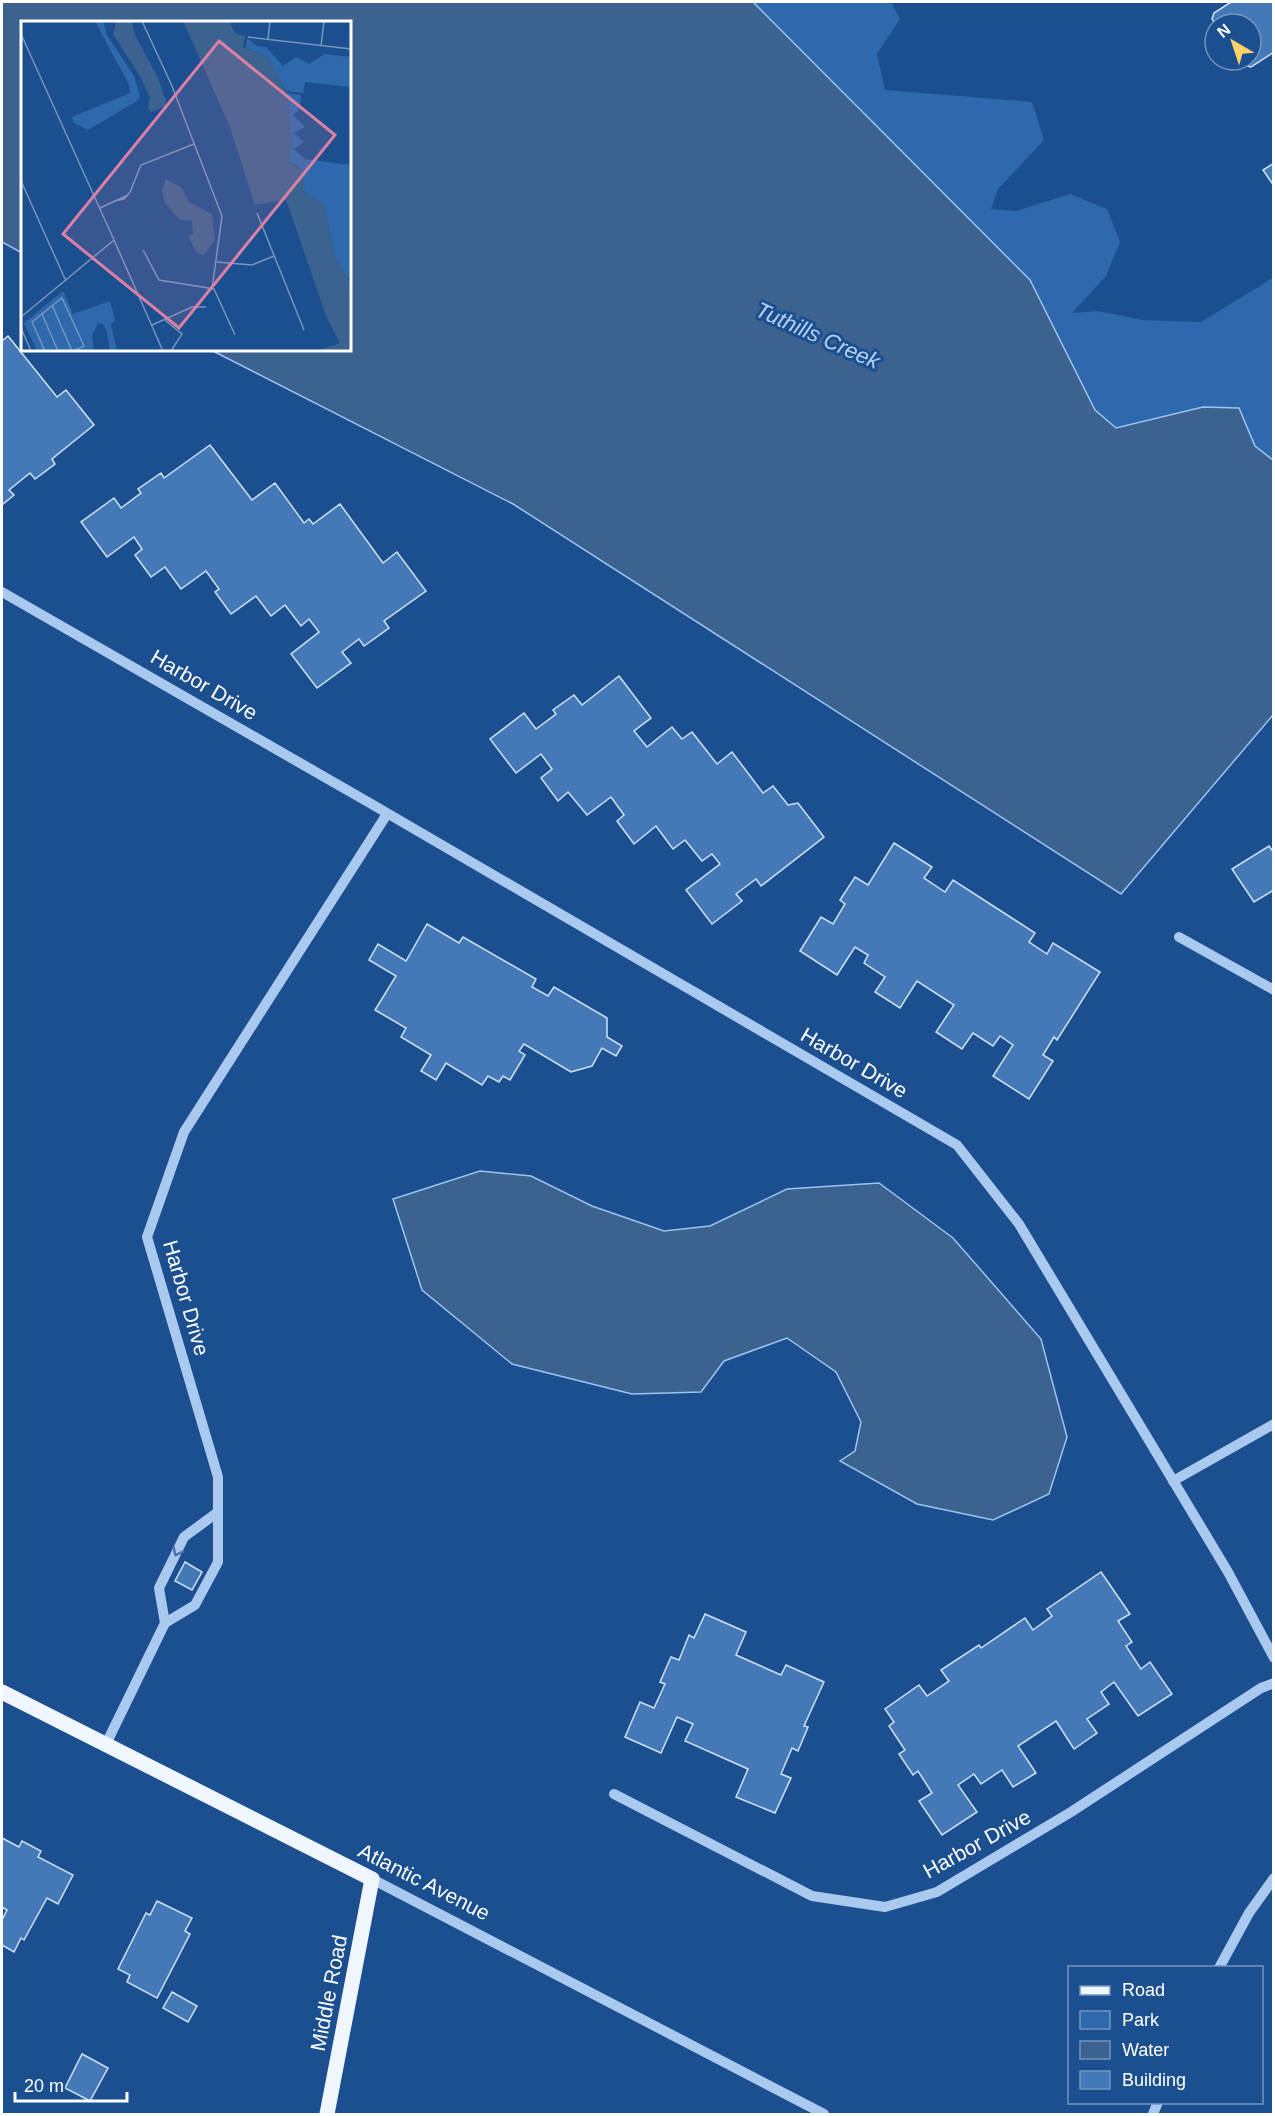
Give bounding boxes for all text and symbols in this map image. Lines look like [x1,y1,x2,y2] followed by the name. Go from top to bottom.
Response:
[1203,12,1263,72] north arrow
[1214,20,1234,41] text: N
[21,21,351,351] inset map
[752,297,884,374] water label: Tuthills Creek
[147,645,262,724] street label: Harbor Drive
[797,1023,912,1102] street label: Harbor Drive
[159,1237,214,1358] street label: Harbor Drive
[173,1545,185,1556] one-way arrow
[919,1805,1034,1882] street label: Harbor Drive
[355,1839,494,1925] street label: Atlantic Avenue
[306,1933,351,2053] street label: Middle Road
[1068,1966,1263,2104] legend
[1122,1980,1165,2000] text: Road
[1122,2010,1160,2030] text: Park
[1122,2040,1169,2060] text: Water
[15,2065,128,2103] scale bar
[1122,2070,1186,2090] text: Building
[24,2076,64,2096] text: 20 m

